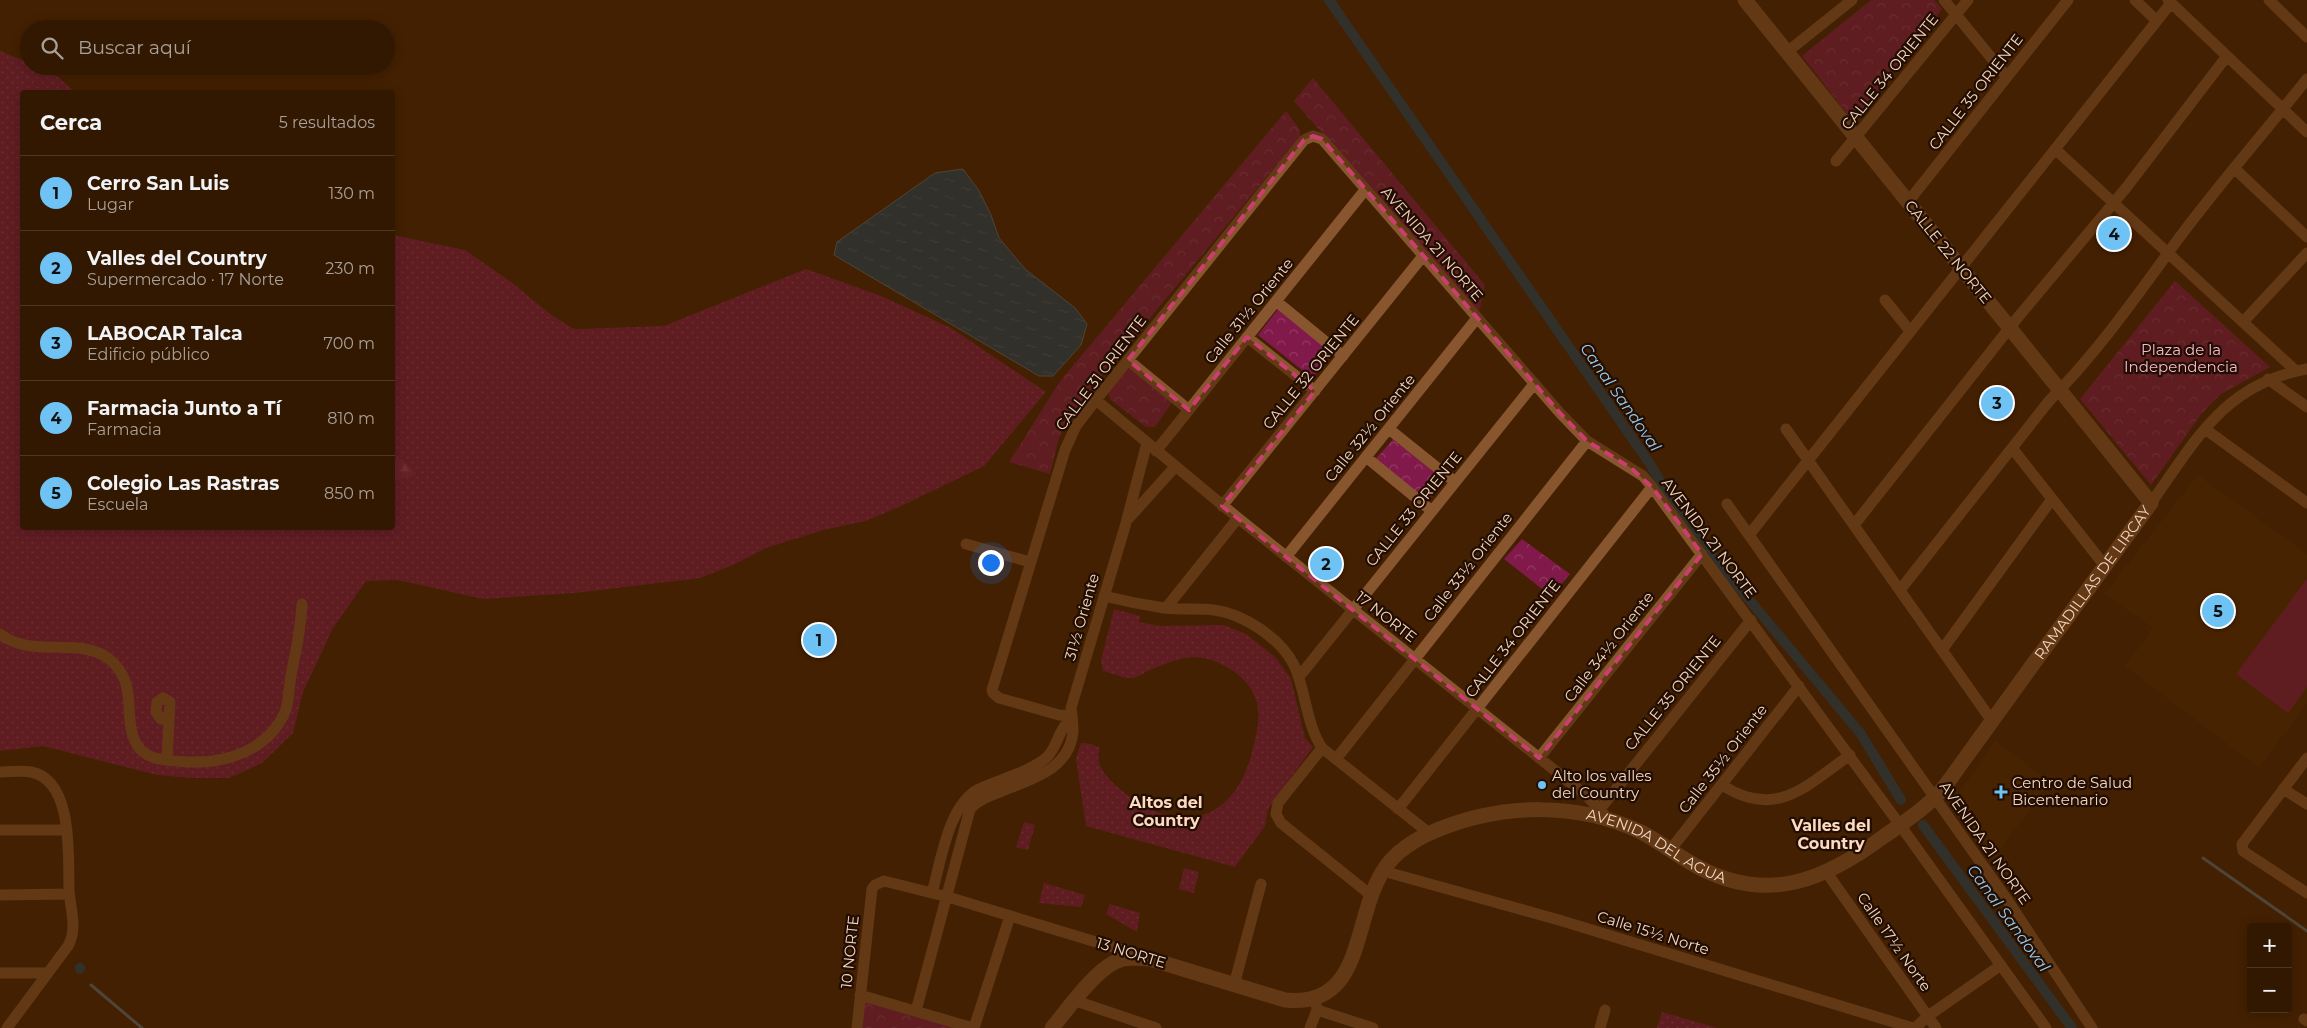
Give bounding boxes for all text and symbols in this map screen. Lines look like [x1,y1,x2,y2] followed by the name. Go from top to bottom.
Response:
[1837,10,1942,134] street label: CALLE 34 ORIENTE
[20,20,395,75] search box
[1924,30,2027,154] street label: CALLE 35 ORIENTE
[38,34,66,62] icon: search
[78,36,191,59] text: Buscar aquí
[40,110,102,135] text: Cerca
[279,113,375,132] text: 5 resultados
[87,172,229,195] text: Cerro San Luis
[1377,182,1487,305] street label: AVENIDA 21 NORTE
[53,184,59,203] text: 1
[328,184,375,203] text: 130 m
[87,195,134,214] text: Lugar
[1901,196,1996,307] street label: CALLE 22 NORTE
[2098,215,2130,253] pin: 4
[87,247,267,270] text: Valles del Country
[1200,254,1297,367] street label: Calle 31½ Oriente
[51,259,61,278] text: 2
[325,259,375,278] text: 230 m
[87,270,284,289] text: Supermercado · 17 Norte
[1258,310,1363,433] street label: CALLE 32 ORIENTE
[1051,311,1150,434] street label: CALLE 31 ORIENTE
[87,322,243,345] text: LABOCAR Talca
[51,334,61,353] text: 3
[324,334,375,353] text: 700 m
[1576,339,1665,456] water label: Canal Sandoval
[2124,340,2238,376] park label: Plaza de la Independencia
[87,345,210,364] text: Edificio público
[1320,370,1419,485] street label: Calle 32½ Oriente
[1981,384,2013,422] pin: 3
[87,397,281,420] text: Farmacia Junto a Tí
[50,409,62,428] text: 4
[327,409,375,428] text: 810 m
[87,420,162,439] text: Farmacia
[1361,447,1466,570] street label: CALLE 33 ORIENTE
[87,472,279,495] text: Colegio Las Rastras
[1658,474,1761,602] street label: AVENIDA 21 NORTE
[51,484,61,503] text: 5
[324,484,375,503] text: 850 m
[87,495,149,514] text: Escuela
[2030,501,2155,663] street label: RAMADILLAS DE LIRCAY
[1419,508,1516,625] street label: Calle 33½ Oriente
[1310,545,1342,583] pin: 2
[978,550,1004,576] your location
[1060,571,1103,663] street label: 31½ Oriente
[1461,576,1564,701] street label: CALLE 34 ORIENTE
[1352,587,1421,646] street label: 17 NORTE
[1560,588,1658,706] street label: Calle 34½ Oriente
[2202,592,2234,630] pin: 5
[803,621,835,659] pin: 1
[1620,631,1725,754] street label: CALLE 35 ORIENTE
[1674,700,1771,817] street label: Calle 35½ Oriente
[1552,766,1652,802] place label: Alto los valles del Country
[2012,773,2132,809] place label: Centro de Salud Bicentenario
[1936,777,2035,908] street label: AVENIDA 21 NORTE
[1536,779,1548,791] marker: Alto los valles del Country
[1994,785,2008,799] marker: Centro de Salud Bicentenario
[1128,793,1203,830] district label: Altos del Country
[1585,804,1729,887] street label: AVENIDA DEL AGUA
[1790,816,1871,853] district label: Valles del Country
[1963,861,2054,976] water label: Canal Sandoval
[1853,888,1936,995] street label: Calle 17½ Norte
[1595,906,1712,959] street label: Calle 15½ Norte
[836,914,863,989] street label: 10 NORTE
[2247,923,2292,1013] map controls
[2247,923,2292,968] button: +
[1094,933,1168,972] street label: 13 NORTE
[2247,968,2292,1013] button: −

